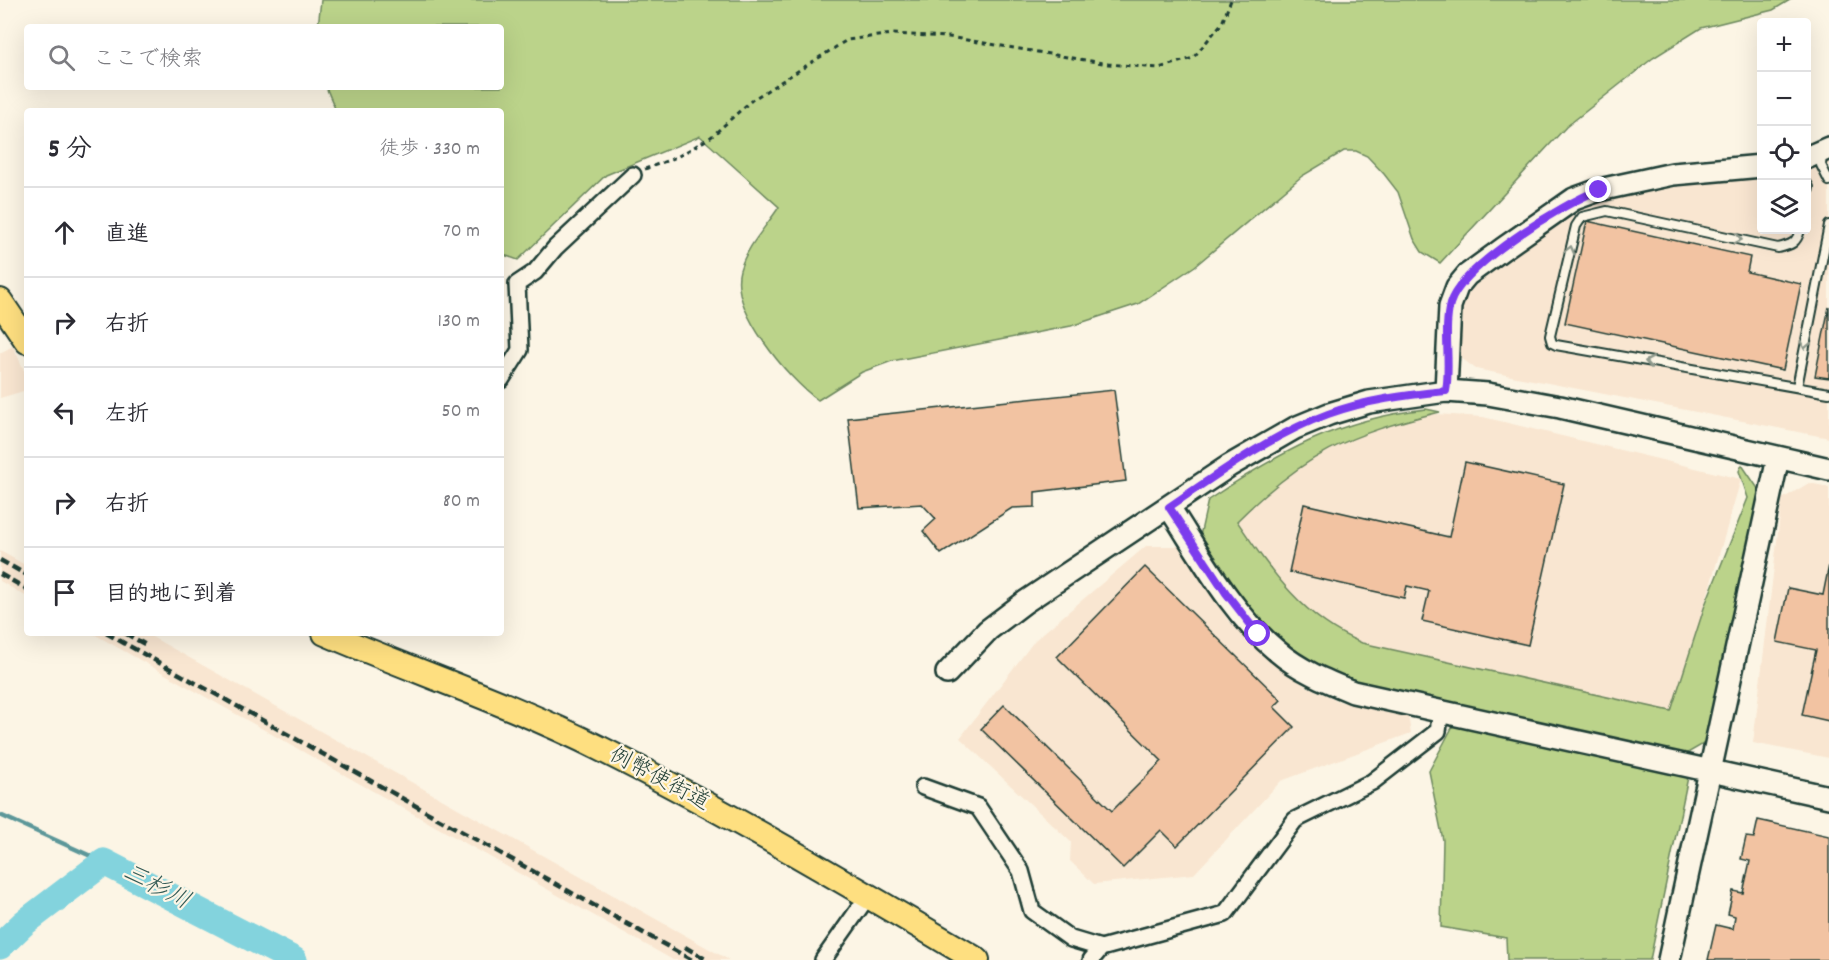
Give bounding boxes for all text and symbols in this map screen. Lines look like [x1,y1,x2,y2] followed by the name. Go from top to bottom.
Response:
[1757,18,1811,234] map controls
[1757,18,1811,72] button: +
[24,24,504,90] search box
[45,41,78,74] icon: search
[93,45,203,76] text: ここで検索
[1757,72,1811,126] button: −
[1757,126,1811,180] button: locate
[48,132,92,169] text: 5 分
[379,136,480,164] text: 徒歩 · 330 m
[1585,176,1611,202] route end
[1757,180,1811,234] button: layers
[48,216,81,249] icon: ahead
[443,218,480,246] text: 70 m
[105,220,149,251] text: 直進
[1733,232,1743,245] one-way arrow
[1563,245,1576,255] one-way arrow
[48,306,81,339] icon: right
[438,308,480,336] text: 130 m
[105,310,149,341] text: 右折
[1799,339,1812,349] one-way arrow
[1644,356,1654,369] one-way arrow
[48,396,81,429] icon: left
[442,398,480,426] text: 50 m
[105,400,149,431] text: 左折
[48,486,81,519] icon: right
[443,488,480,516] text: 80 m
[105,490,149,521] text: 右折
[48,576,81,609] icon: arrive
[105,580,237,611] text: 目的地に到着
[1244,620,1270,646] route start
[603,740,715,820] street label: 例幣使街道
[116,857,196,919] water label: 三杉川

